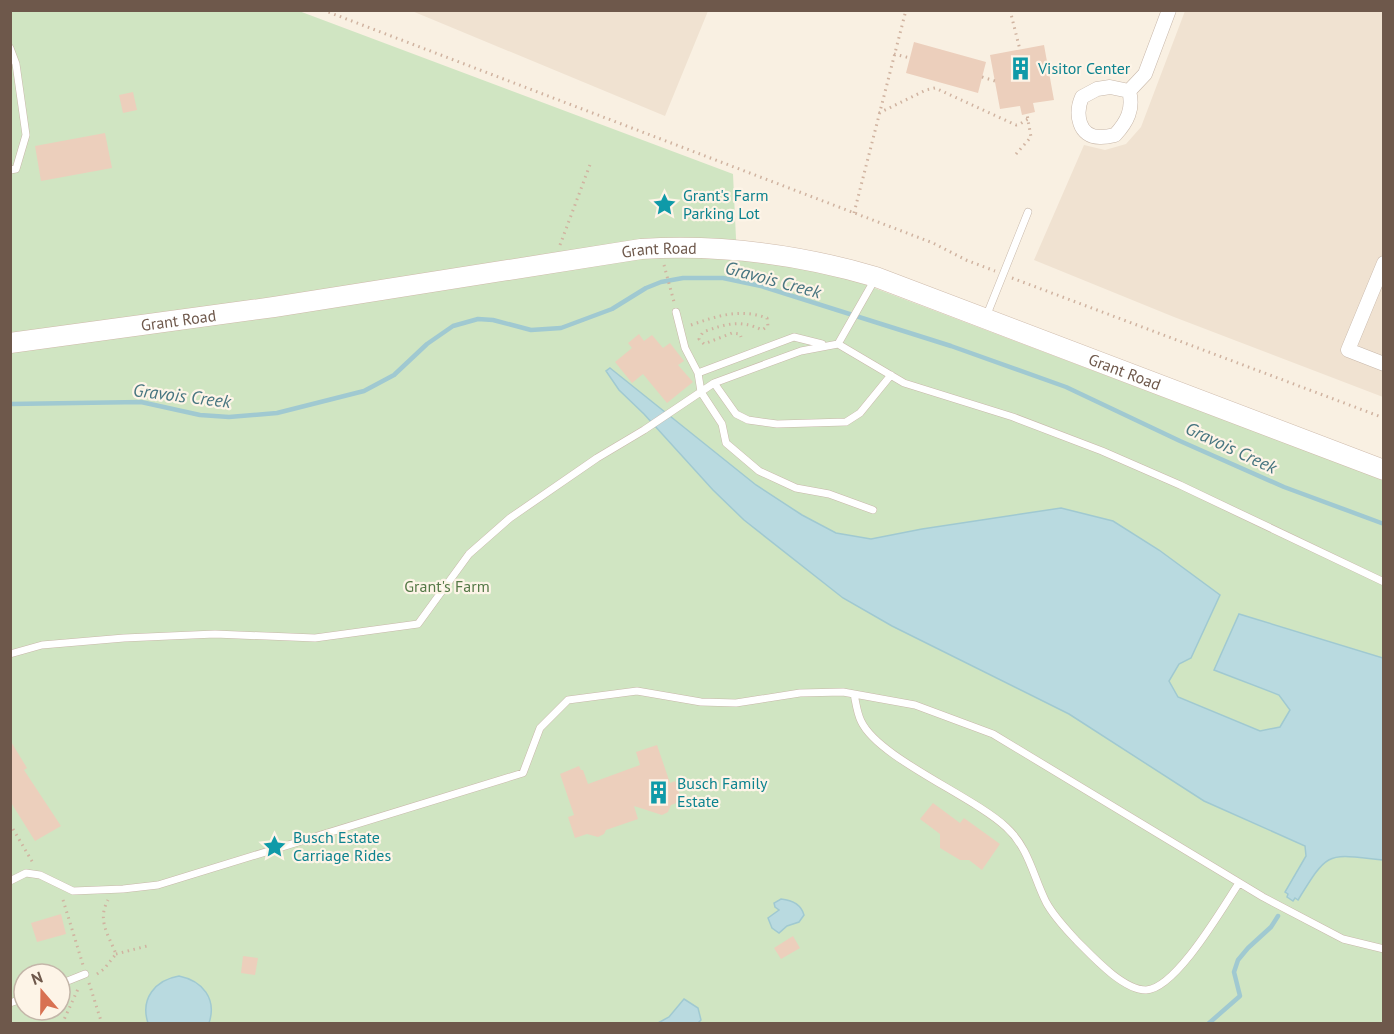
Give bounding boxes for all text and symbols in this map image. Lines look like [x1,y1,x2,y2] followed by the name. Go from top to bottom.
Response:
[1007,55,1033,81] building icon: Visitor Center
[1037,58,1131,78] place label: Visitor Center
[683,185,769,223] place label: Grant's Farm Parking Lot
[652,191,678,217] place icon: Grant's Farm Parking Lot
[620,238,697,262] street label: Grant Road
[723,256,824,304] water label: Gravois Creek
[140,305,217,335] street label: Grant Road
[1086,349,1164,394] street label: Grant Road
[132,378,233,413] water label: Gravois Creek
[1182,416,1281,479] water label: Gravois Creek
[404,576,490,596] park label: Grant's Farm
[677,773,768,811] place label: Busch Family Estate
[646,779,672,805] building icon: Busch Family Estate
[293,827,391,865] place label: Busch Estate Carriage Rides
[262,833,288,859] place icon: Busch Estate Carriage Rides
[12,962,72,1022] north arrow
[29,967,45,989] text: N

